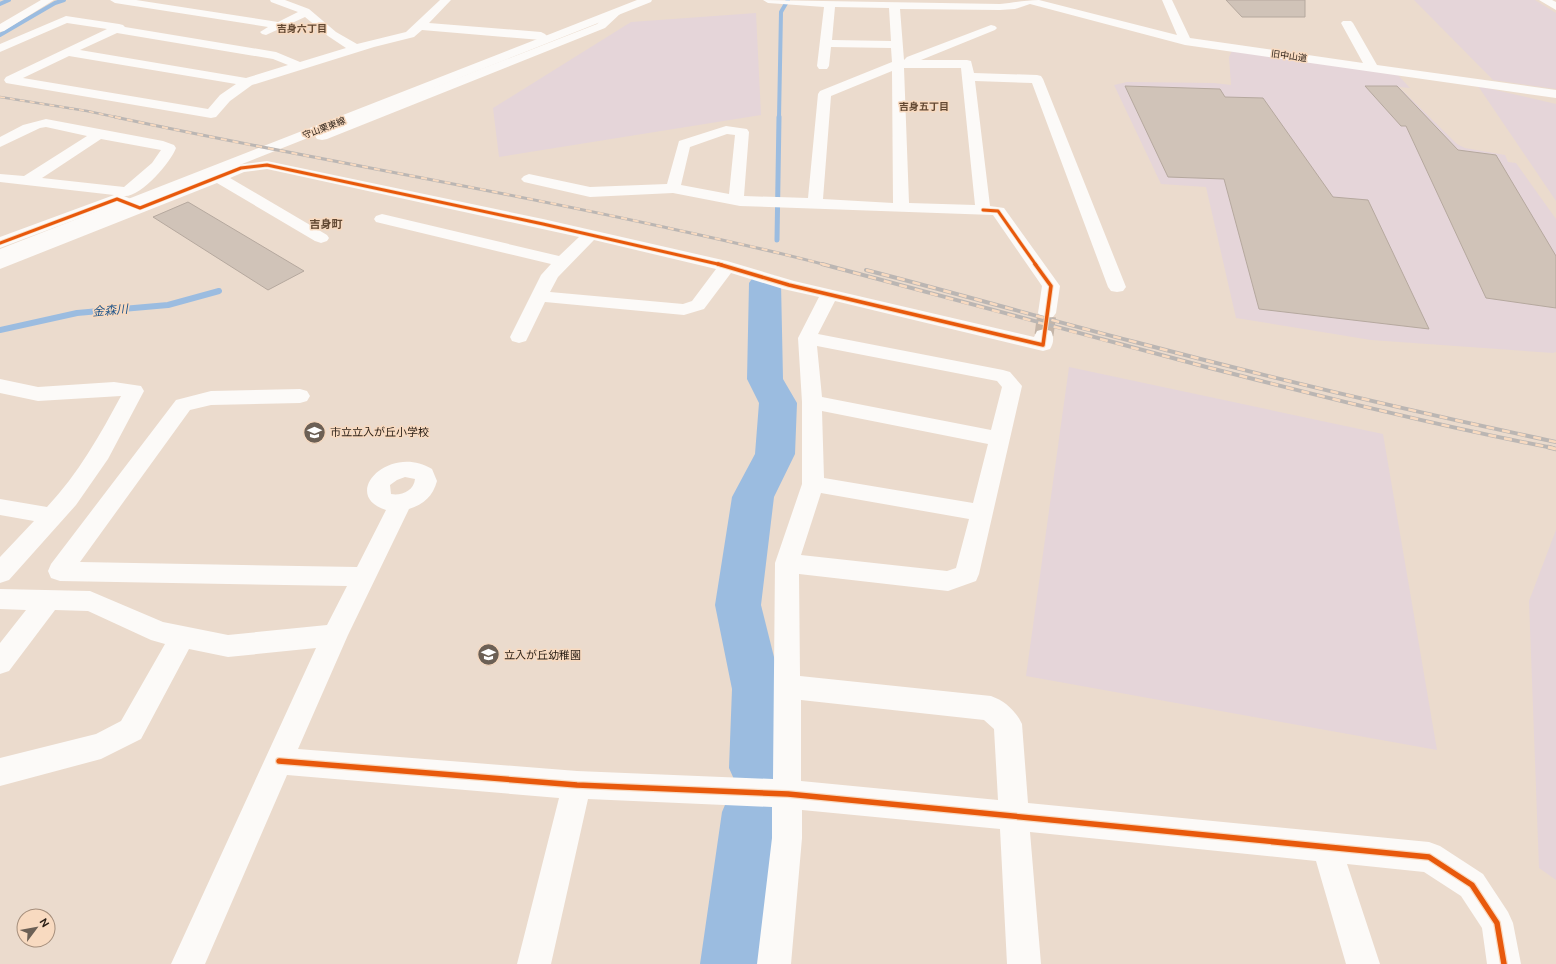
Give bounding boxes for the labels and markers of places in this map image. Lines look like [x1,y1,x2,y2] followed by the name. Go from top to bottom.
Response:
[302,419,328,445] school or university icon: 市立立入が丘小学校
[330,426,429,438] place label: 市立立入が丘小学校
[476,642,502,668] school or university icon: 立入が丘幼稚園
[504,649,581,661] place label: 立入が丘幼稚園

